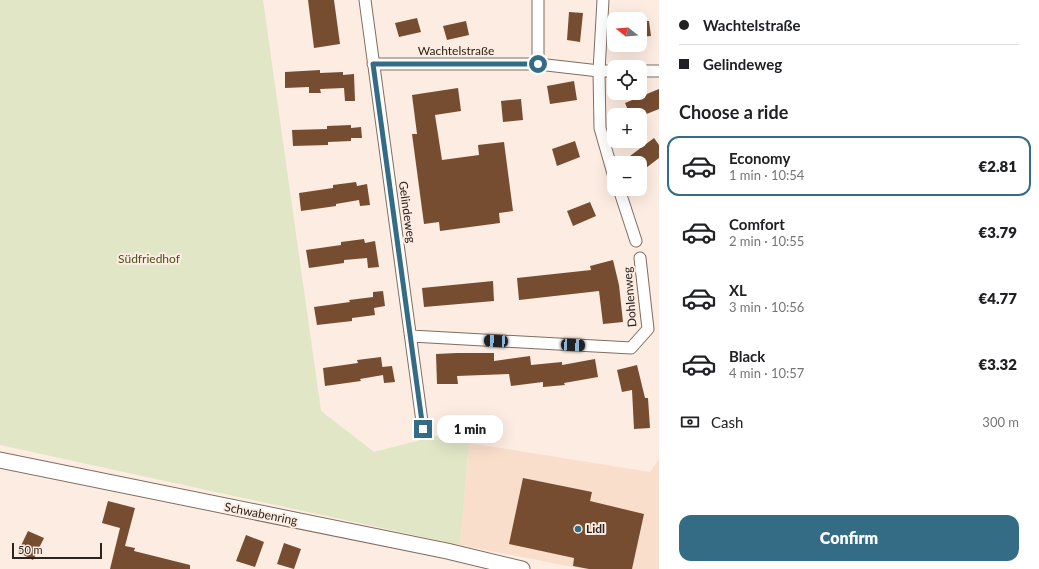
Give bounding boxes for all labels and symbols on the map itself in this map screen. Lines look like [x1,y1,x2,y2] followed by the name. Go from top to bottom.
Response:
[607,12,647,52] north arrow
[418,43,494,58] street label: Wachtelstraße
[529,55,547,73] route start
[396,180,419,244] street label: Gelindeweg
[118,251,181,266] park label: Südfriedhof
[619,266,640,328] street label: Dohlenweg
[484,334,508,348] car
[561,338,585,352] car
[437,415,503,443] callout: 1 min
[414,420,432,438] route end
[223,499,299,528] street label: Schwabenring
[586,521,605,536] place label: Lidl
[573,524,583,534] marker: Lidl
[12,541,102,560] scale bar

